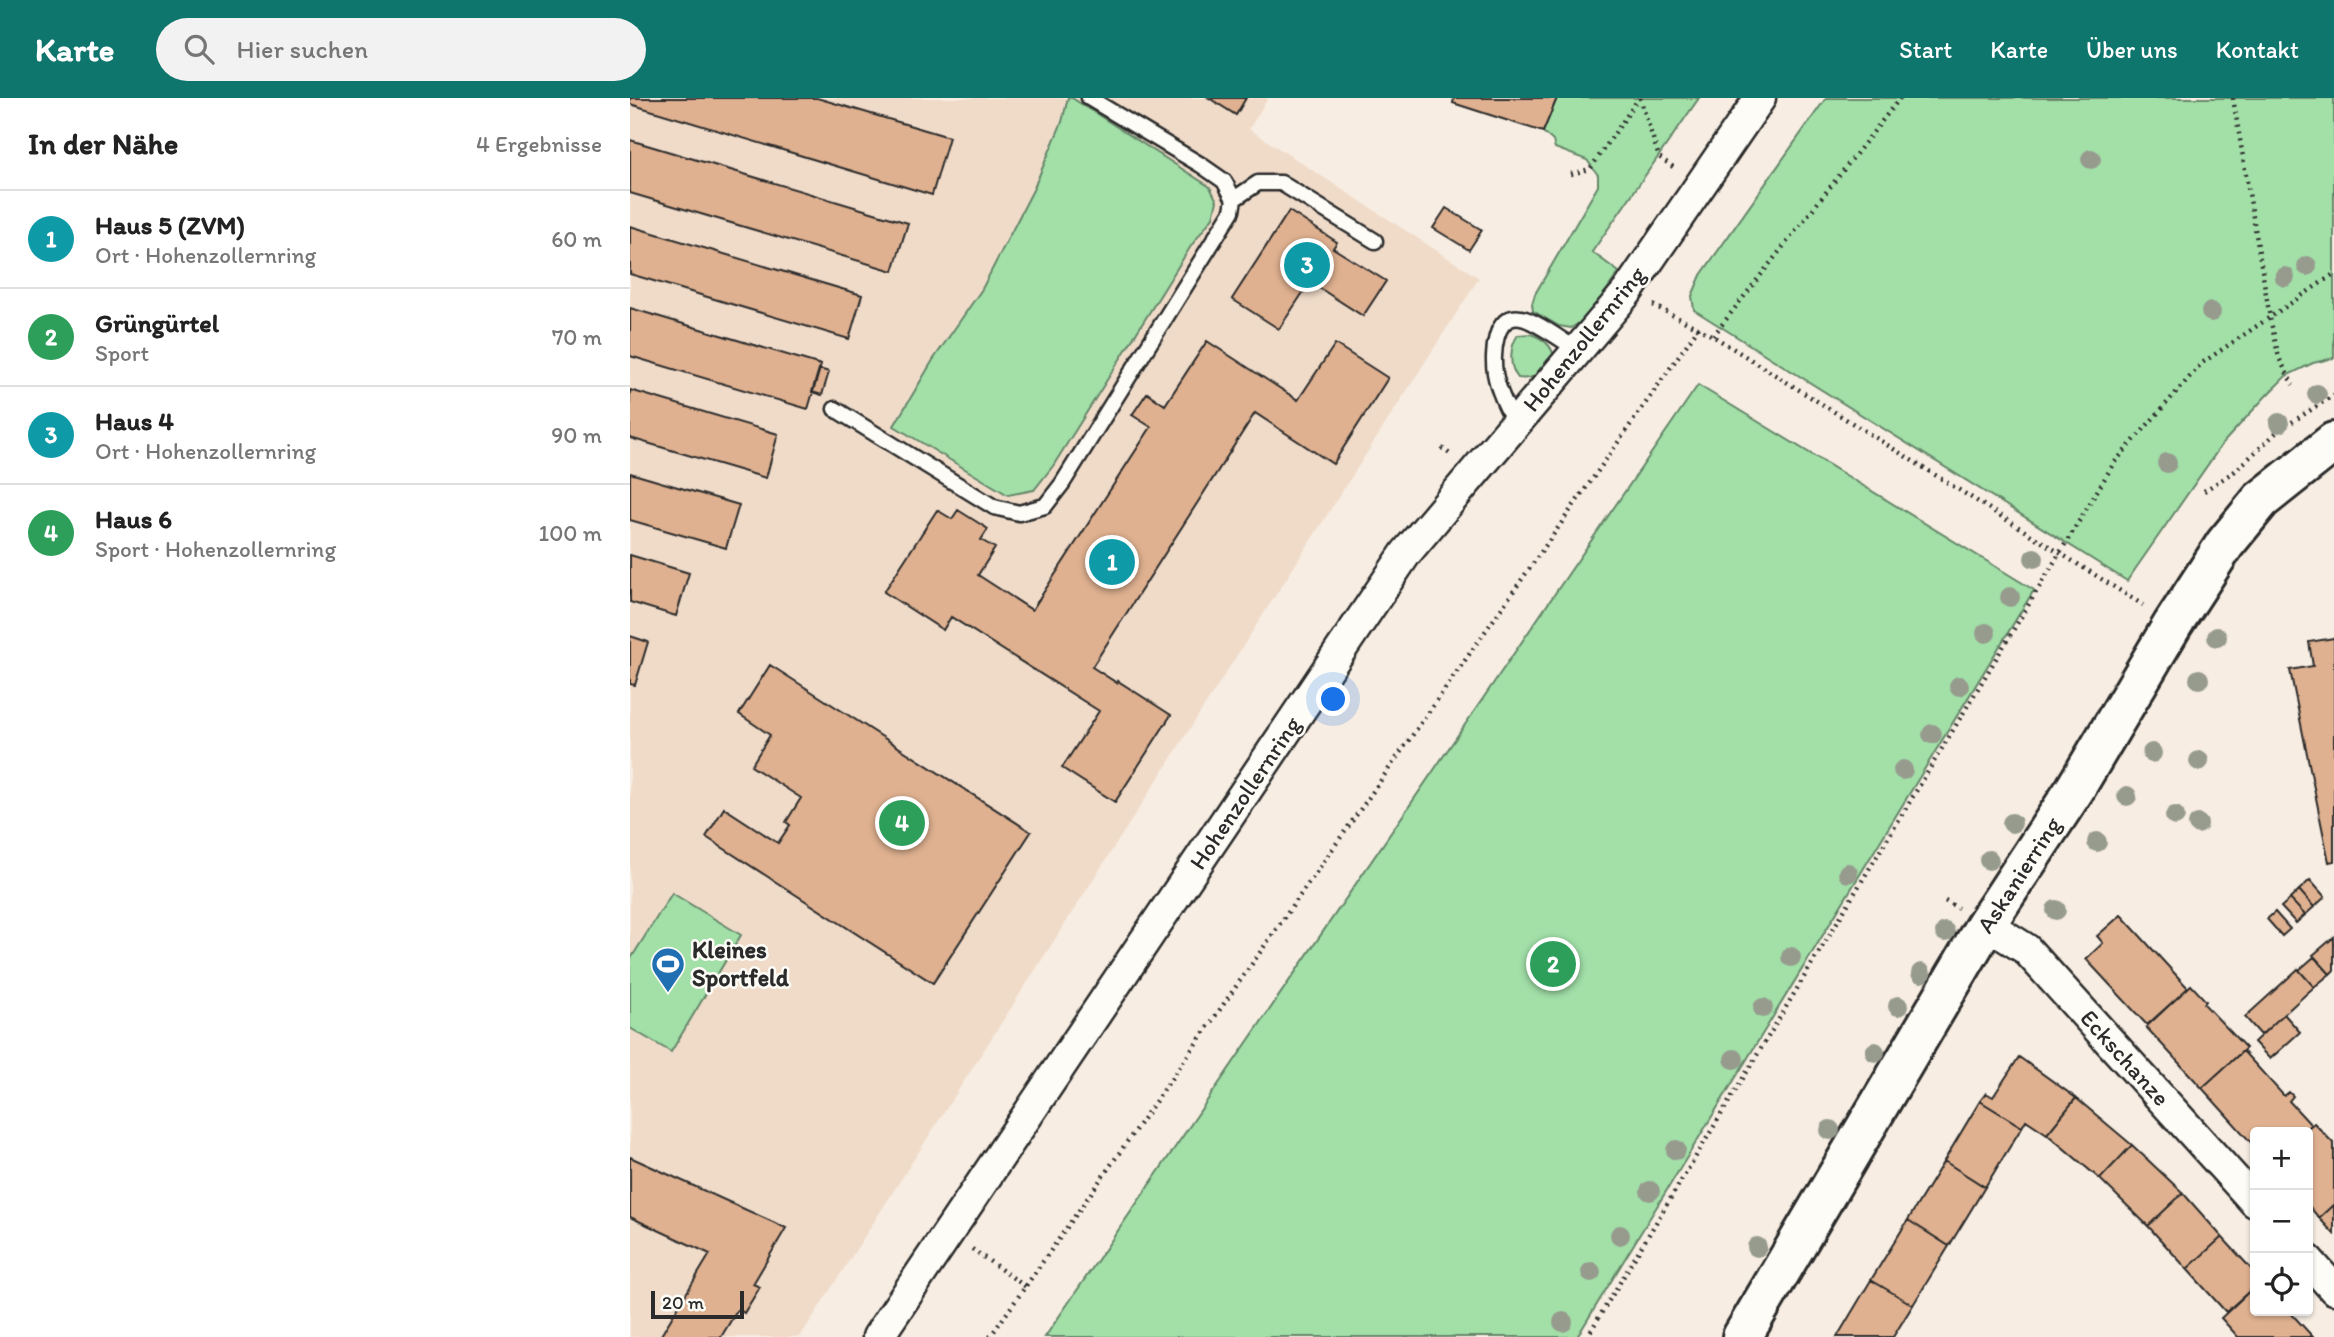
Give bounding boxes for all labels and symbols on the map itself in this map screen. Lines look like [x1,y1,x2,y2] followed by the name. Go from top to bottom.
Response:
[1284,239,1330,291] pin: 3
[1516,260,1651,417] street label: Hohenzollernring
[1089,536,1135,588] pin: 1
[1316,682,1350,716] your location
[1183,710,1307,875] street label: Hohenzollernring
[879,797,925,849] pin: 4
[1970,811,2067,938] street label: Askanierring
[692,935,790,993] place label: Kleines Sportfeld
[1530,938,1576,990] pin: 2
[649,945,687,994] sports icon: Kleines Sportfeld
[2075,1003,2176,1112] street label: Eckschanze
[651,1288,744,1320] scale bar

